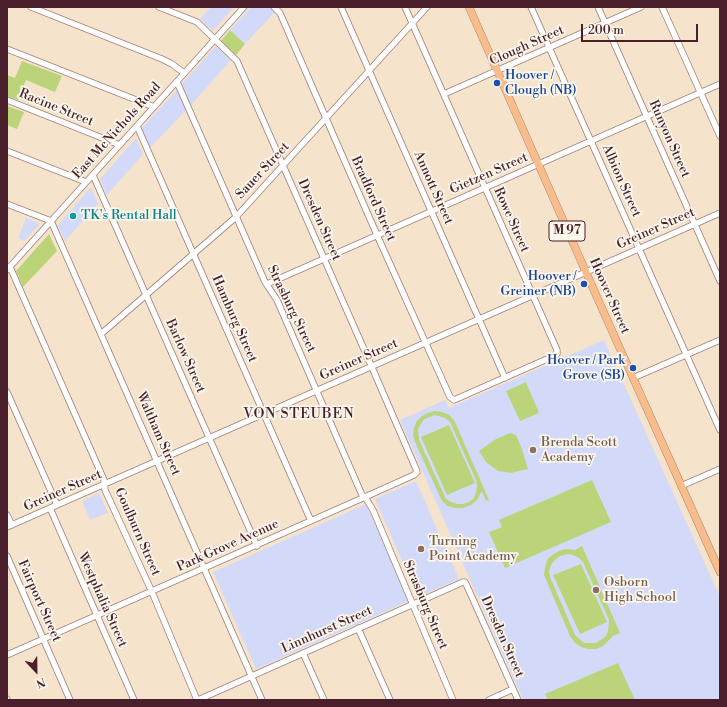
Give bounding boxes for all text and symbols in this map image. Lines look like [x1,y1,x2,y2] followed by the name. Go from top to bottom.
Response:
[583,16,700,42] scale bar
[487,23,567,69] street label: Clough Street
[588,23,624,38] text: 200 m
[505,68,576,99] place label: Hoover / Clough (NB)
[492,78,502,88] marker: Hoover / Clough (NB)
[70,80,164,182] street label: East McNichols Road
[16,86,96,130] street label: Racine Street
[645,98,693,180] street label: Runyon Street
[233,139,293,203] street label: Sauer Street
[598,142,644,220] street label: Albion Street
[410,149,456,227] street label: Annott Street
[448,150,530,198] street label: Gietzen Street
[347,154,399,244] street label: Bradford Street
[294,177,344,263] street label: Dresden Street
[490,185,532,255] street label: Rowe Street
[615,205,697,253] street label: Greiner Street
[81,208,177,224] place label: TK's Rental Hall
[68,211,78,221] marker: TK's Rental Hall
[549,221,585,241] road number: M 97
[585,256,633,336] street label: Hoover Street
[263,263,319,355] street label: Strasburg Street
[501,269,576,300] place label: Hoover / Greiner (NB)
[208,273,260,365] street label: Hamburg Street
[579,279,589,289] marker: Hoover / Greiner (NB)
[162,317,208,395] street label: Barlow Street
[318,336,400,384] street label: Greiner Street
[547,353,625,384] place label: Hoover / Park Grove (SB)
[628,363,638,373] marker: Hoover / Park Grove (SB)
[133,390,183,478] street label: Waltham Street
[243,407,355,423] district label: VON STEUBEN
[541,435,617,466] place label: Brenda Scott Academy
[528,445,538,455] marker: Brenda Scott Academy
[22,467,104,515] street label: Greiner Street
[111,486,163,578] street label: Goulburn Street
[175,516,281,576] street label: Park Grove Avenue
[429,534,517,565] place label: Turning Point Academy
[416,544,426,554] marker: Turning Point Academy
[74,550,130,650] street label: Westphalia Street
[14,558,64,644] street label: Fairport Street
[399,558,451,652] street label: Strasburg Street
[604,575,676,606] place label: Osborn High School
[591,585,601,595] marker: Osborn High School
[477,594,527,680] street label: Dresden Street
[279,603,375,657] street label: Linnhurst Street
[16,651,56,691] north arrow
[34,674,47,690] text: N

